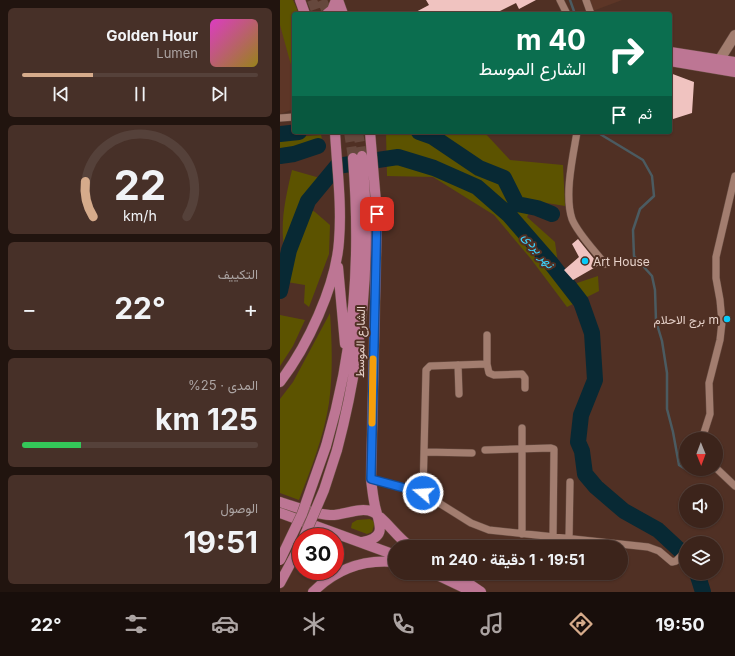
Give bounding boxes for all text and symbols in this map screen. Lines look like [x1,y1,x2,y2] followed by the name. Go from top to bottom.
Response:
[516,23,586,57] text: 40 m
[106,26,198,45] text: Golden Hour
[600,28,652,80] icon: right
[156,45,198,61] text: Lumen
[479,58,586,79] text: الشارع الموسط
[50,83,72,105] icon: previous
[129,83,151,105] icon: pause
[208,83,230,105] icon: next
[608,104,630,126] icon: arrive
[638,104,652,123] text: ثم
[114,160,166,210] text: 22
[360,197,394,231] pin
[366,203,388,225] icon: arrive
[123,207,157,224] text: km/h
[519,229,559,273] water label: نهر بردى
[593,254,650,269] place label: Art House
[580,256,590,266] marker: Art House
[218,266,258,282] text: التكييف
[114,290,166,326] text: 22°
[22,296,37,322] text: −
[243,296,258,322] text: +
[352,306,370,378] street label: الشارع الموسط
[654,312,719,329] place label: برج الاحلام m
[722,314,732,324] marker: برج الاحلام m
[188,377,258,393] text: المدى · 25%
[155,401,258,437] text: 125 km
[679,432,723,476] north arrow
[679,432,723,580] map controls
[402,472,444,514] position arrow
[679,484,723,528] button: sound
[220,500,258,516] text: الوصول
[183,524,258,560] text: 19:51
[292,528,344,580] speed limit sign: 30
[679,536,723,580] button: layers
[431,550,585,569] text: 19:51 · 1 دقيقة · 240 m
[122,610,150,638] icon: filters
[211,610,239,638] icon: car
[300,610,328,638] icon: climate
[389,610,417,638] icon: phone
[478,610,506,638] icon: music
[567,610,595,638] icon: directions
[31,614,61,635] text: 22°
[655,614,705,635] text: 19:50

